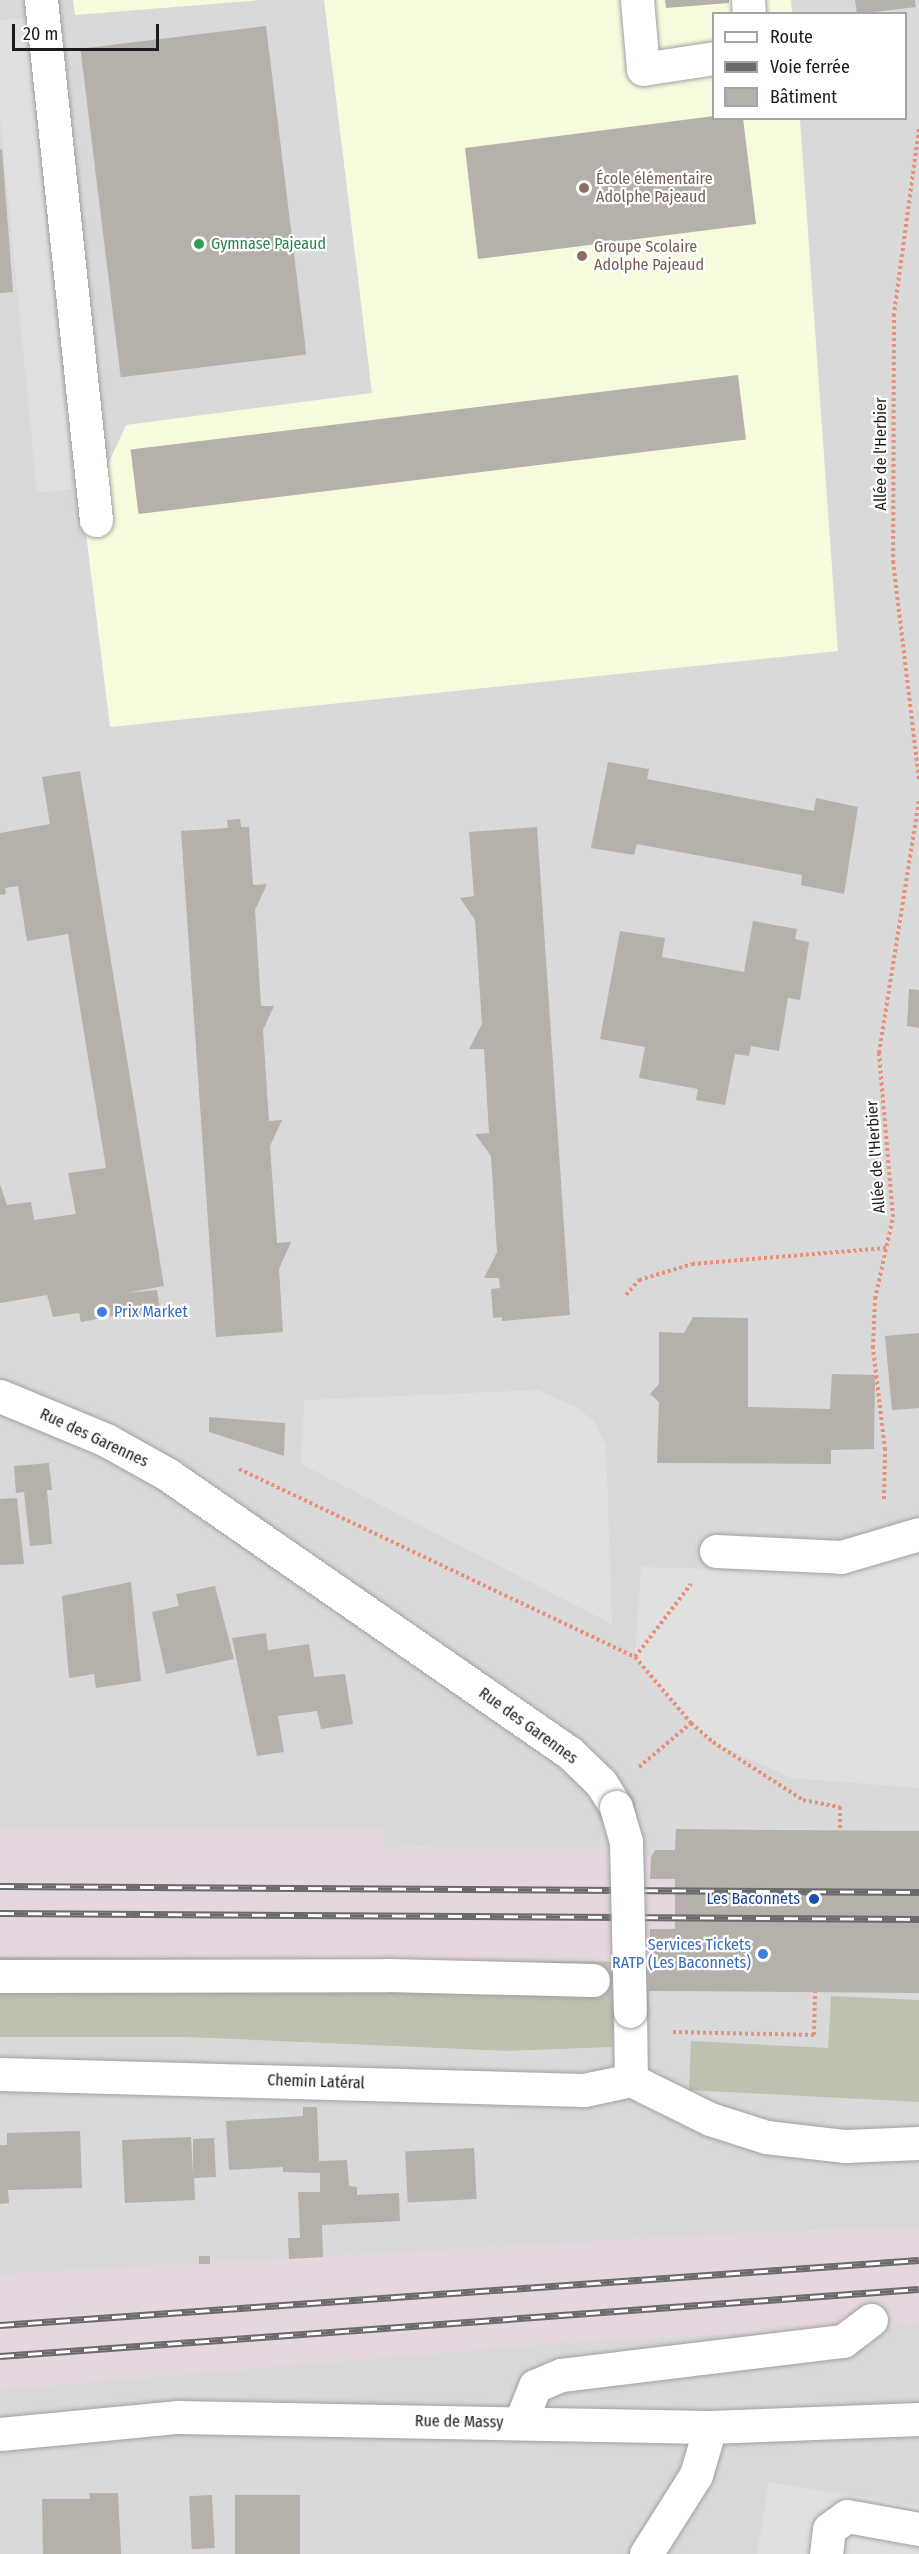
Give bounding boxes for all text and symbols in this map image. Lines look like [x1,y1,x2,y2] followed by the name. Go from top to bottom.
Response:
[15,12,162,50] scale bar
[712,12,907,120] legend
[23,23,58,45] text: 20 m
[770,26,813,48] text: Route
[770,56,850,78] text: Voie ferrée
[770,86,837,108] text: Bâtiment
[596,169,713,207] place label: École élémentaire Adolphe Pajeaud
[577,181,591,195] marker: École élémentaire Adolphe Pajeaud
[211,234,326,254] place label: Gymnase Pajeaud
[192,237,206,251] marker: Gymnase Pajeaud
[594,237,704,275] place label: Groupe Scolaire Adolphe Pajeaud
[575,249,589,263] marker: Groupe Scolaire Adolphe Pajeaud
[871,397,891,511] street label: Allée de l'Herbier
[862,1100,890,1214] street label: Allée de l'Herbier
[114,1302,188,1322] place label: Prix Market
[95,1305,109,1319] marker: Prix Market
[37,1404,151,1472] street label: Rue des Garennes
[475,1684,581,1768] street label: Rue des Garennes
[706,1889,800,1909] place label: Les Baconnets
[805,1890,823,1908] marker: Les Baconnets
[612,1935,751,1973] place label: Services Tickets RATP (Les Baconnets)
[756,1947,770,1961] marker: Services Tickets RATP (Les Baconnets)
[267,2071,365,2093] street label: Chemin Latéral
[415,2412,503,2432] street label: Rue de Massy

